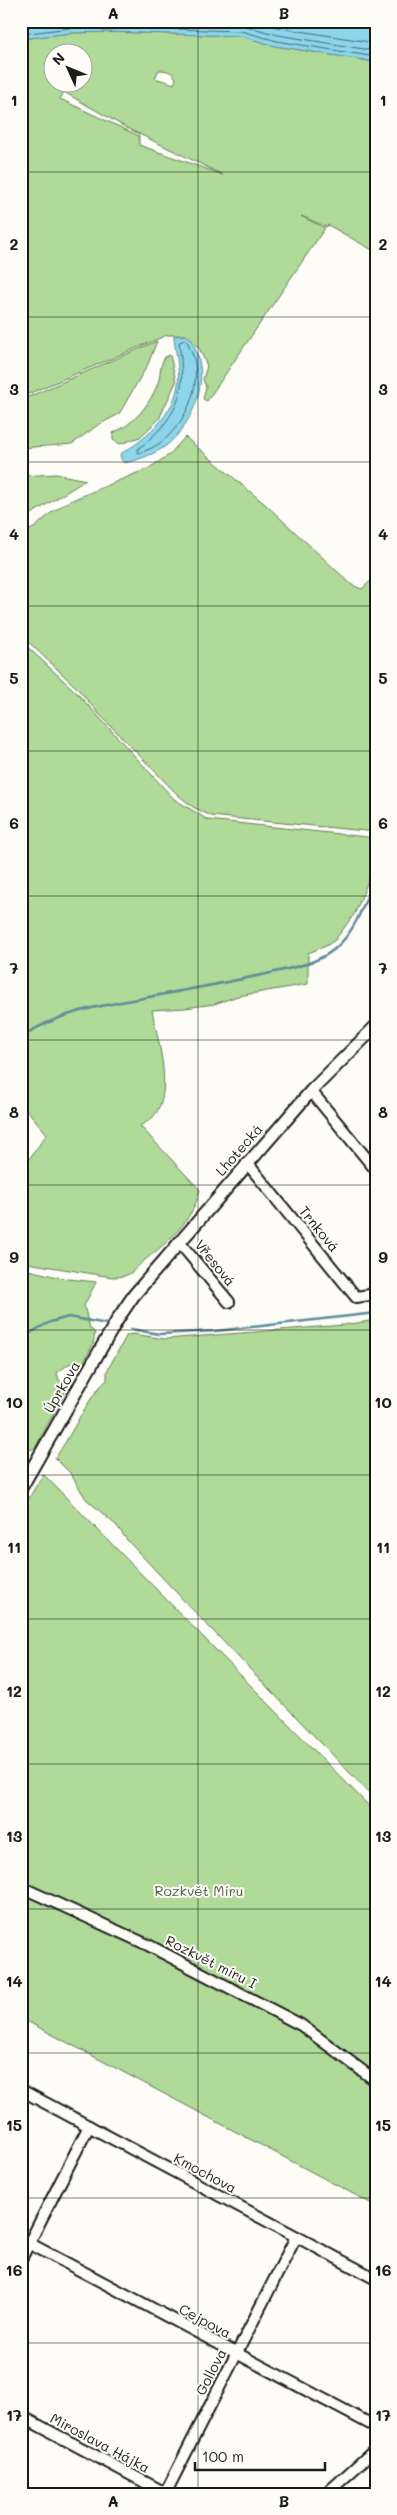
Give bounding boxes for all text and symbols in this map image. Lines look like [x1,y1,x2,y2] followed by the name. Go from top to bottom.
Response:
[107,2,119,23] text: A
[279,2,289,23] text: B
[42,42,92,92] north arrow
[48,48,69,69] text: N
[10,89,18,110] text: 1
[379,89,387,110] text: 1
[10,233,19,254] text: 2
[379,233,388,254] text: 2
[9,378,19,399] text: 3
[378,378,388,399] text: 3
[9,523,19,544] text: 4
[378,523,388,544] text: 4
[9,667,19,688] text: 5
[378,667,388,688] text: 5
[9,812,19,833] text: 6
[378,812,388,833] text: 6
[10,957,19,978] text: 7
[379,957,388,978] text: 7
[9,1101,19,1122] text: 8
[378,1101,388,1122] text: 8
[211,1120,266,1180] street label: Lhotecká
[295,1202,344,1256] street label: Trnková
[191,1235,240,1290] street label: Vřesová
[9,1246,19,1267] text: 9
[378,1246,388,1267] text: 9
[39,1357,84,1416] street label: Úprkova
[5,1391,23,1412] text: 10
[374,1391,392,1412] text: 10
[7,1536,21,1557] text: 11
[376,1536,390,1557] text: 11
[6,1680,22,1701] text: 12
[375,1680,391,1701] text: 12
[6,1825,23,1846] text: 13
[375,1825,392,1846] text: 13
[154,1881,244,1900] park label: Rozkvět Míru
[163,1930,260,1993] street label: Rozkvět míru I
[5,1970,23,1991] text: 14
[374,1970,392,1991] text: 14
[6,2114,22,2135] text: 15
[375,2114,391,2135] text: 15
[171,2148,240,2197] street label: Kmochova
[6,2259,23,2280] text: 16
[375,2259,392,2280] text: 16
[176,2299,235,2342] street label: Cejpova
[191,2345,230,2398] street label: Gollova
[6,2404,22,2425] text: 17
[375,2404,391,2425] text: 17
[47,2408,153,2477] street label: Miroslava Hájka
[195,2440,324,2472] scale bar
[202,2446,244,2466] text: 100 m
[107,2490,119,2511] text: A
[279,2490,289,2511] text: B

